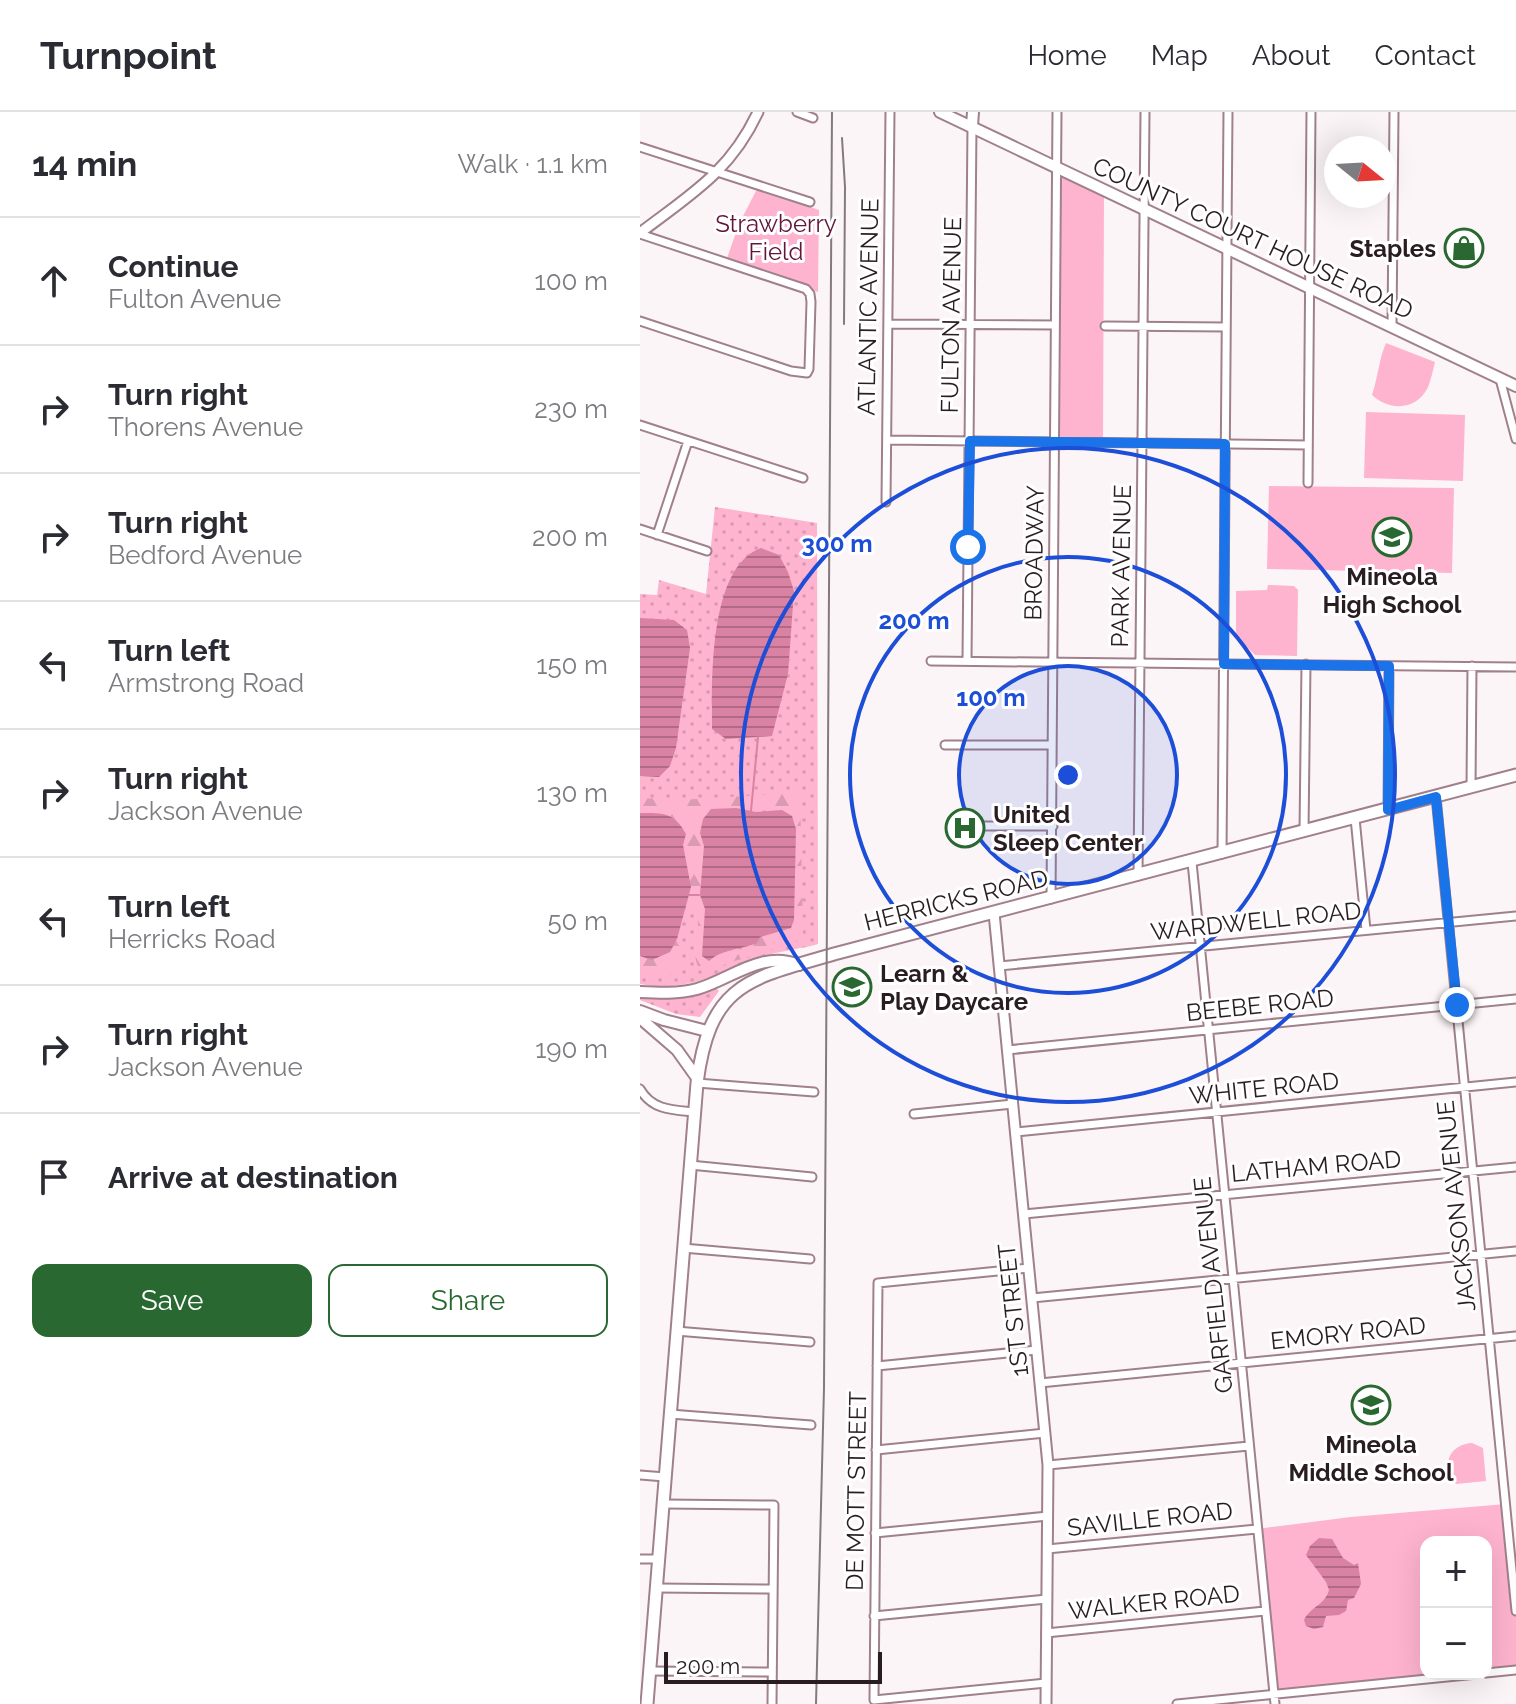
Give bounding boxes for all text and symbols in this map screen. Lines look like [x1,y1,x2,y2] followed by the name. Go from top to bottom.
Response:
[40,33,217,78] text: Turnpoint
[1027,39,1107,72] text: Home
[1151,39,1208,72] text: Map
[1252,39,1331,72] text: About
[1375,39,1476,72] text: Contact
[1324,136,1396,208] north arrow
[32,144,137,184] text: 14 min
[458,149,608,179] text: Walk · 1.1 km
[1088,151,1418,325] street label: COUNTY COURT HOUSE ROAD
[852,198,884,416] street label: ATLANTIC AVENUE
[715,209,837,266] park label: Strawberry Field
[935,216,967,414] street label: FULTON AVENUE
[1443,227,1485,269] shop icon: Staples
[1350,234,1436,263] place label: Staples
[108,249,239,284] text: Continue
[32,259,76,303] icon: ahead
[535,266,608,296] text: 100 m
[108,284,281,314] text: Fulton Avenue
[108,377,248,412] text: Turn right
[32,387,76,431] icon: right
[534,394,608,424] text: 230 m
[108,412,303,442] text: Thorens Avenue
[1105,484,1137,648] street label: PARK AVENUE
[1018,485,1050,621] street label: BROADWAY
[108,505,248,540] text: Turn right
[32,515,76,559] icon: right
[1371,516,1413,558] school or university icon: Mineola High School
[532,522,608,552] text: 200 m
[802,529,872,558] text: 300 m
[950,529,986,565] route start
[108,540,302,570] text: Bedford Avenue
[1323,562,1462,619] place label: Mineola High School
[878,606,950,635] text: 200 m
[108,633,230,668] text: Turn left
[32,643,76,687] icon: left
[536,650,608,680] text: 150 m
[108,668,304,698] text: Armstrong Road
[956,683,1026,712] text: 100 m
[108,761,248,796] text: Turn right
[1054,761,1082,789] centre of rings
[32,771,76,815] icon: right
[537,778,608,808] text: 130 m
[108,796,303,826] text: Jackson Avenue
[993,800,1143,857] place label: United Sleep Center
[944,807,986,849] hospital icon: United Sleep Center
[861,863,1051,937] street label: HERRICKS ROAD
[108,889,230,924] text: Turn left
[1149,896,1363,946] street label: WARDWELL ROAD
[32,899,76,943] icon: left
[547,906,608,936] text: 50 m
[108,924,276,954] text: Herricks Road
[880,959,1028,1016] place label: Learn & Play Daycare
[831,966,873,1008] school or university icon: Learn & Play Daycare
[1185,983,1335,1027] street label: BEEBE ROAD
[1439,987,1475,1023] route end
[108,1017,248,1052] text: Turn right
[32,1027,76,1071] icon: right
[535,1034,608,1064] text: 190 m
[108,1052,303,1082] text: Jackson Avenue
[1188,1066,1340,1110] street label: WHITE ROAD
[1430,1099,1482,1313] street label: JACKSON AVENUE
[1230,1144,1402,1188] street label: LATHAM ROAD
[32,1155,76,1199] icon: arrive
[108,1160,398,1195] text: Arrive at destination
[1187,1175,1239,1395] street label: GARFIELD AVENUE
[992,1242,1034,1378] street label: 1ST STREET
[32,1264,312,1337] button: Save
[328,1264,608,1337] button: Share
[1269,1310,1427,1356] street label: EMORY ROAD
[1350,1384,1392,1426] school or university icon: Mineola Middle School
[840,1391,872,1591] street label: DE MOTT STREET
[1288,1430,1454,1487] place label: Mineola Middle School
[1066,1496,1234,1542] street label: SAVILLE ROAD
[1420,1536,1492,1680] map controls
[1420,1536,1492,1608] button: +
[1067,1579,1241,1625] street label: WALKER ROAD
[1420,1608,1492,1680] button: −
[664,1648,882,1684] scale bar
[676,1653,740,1679] text: 200 m

